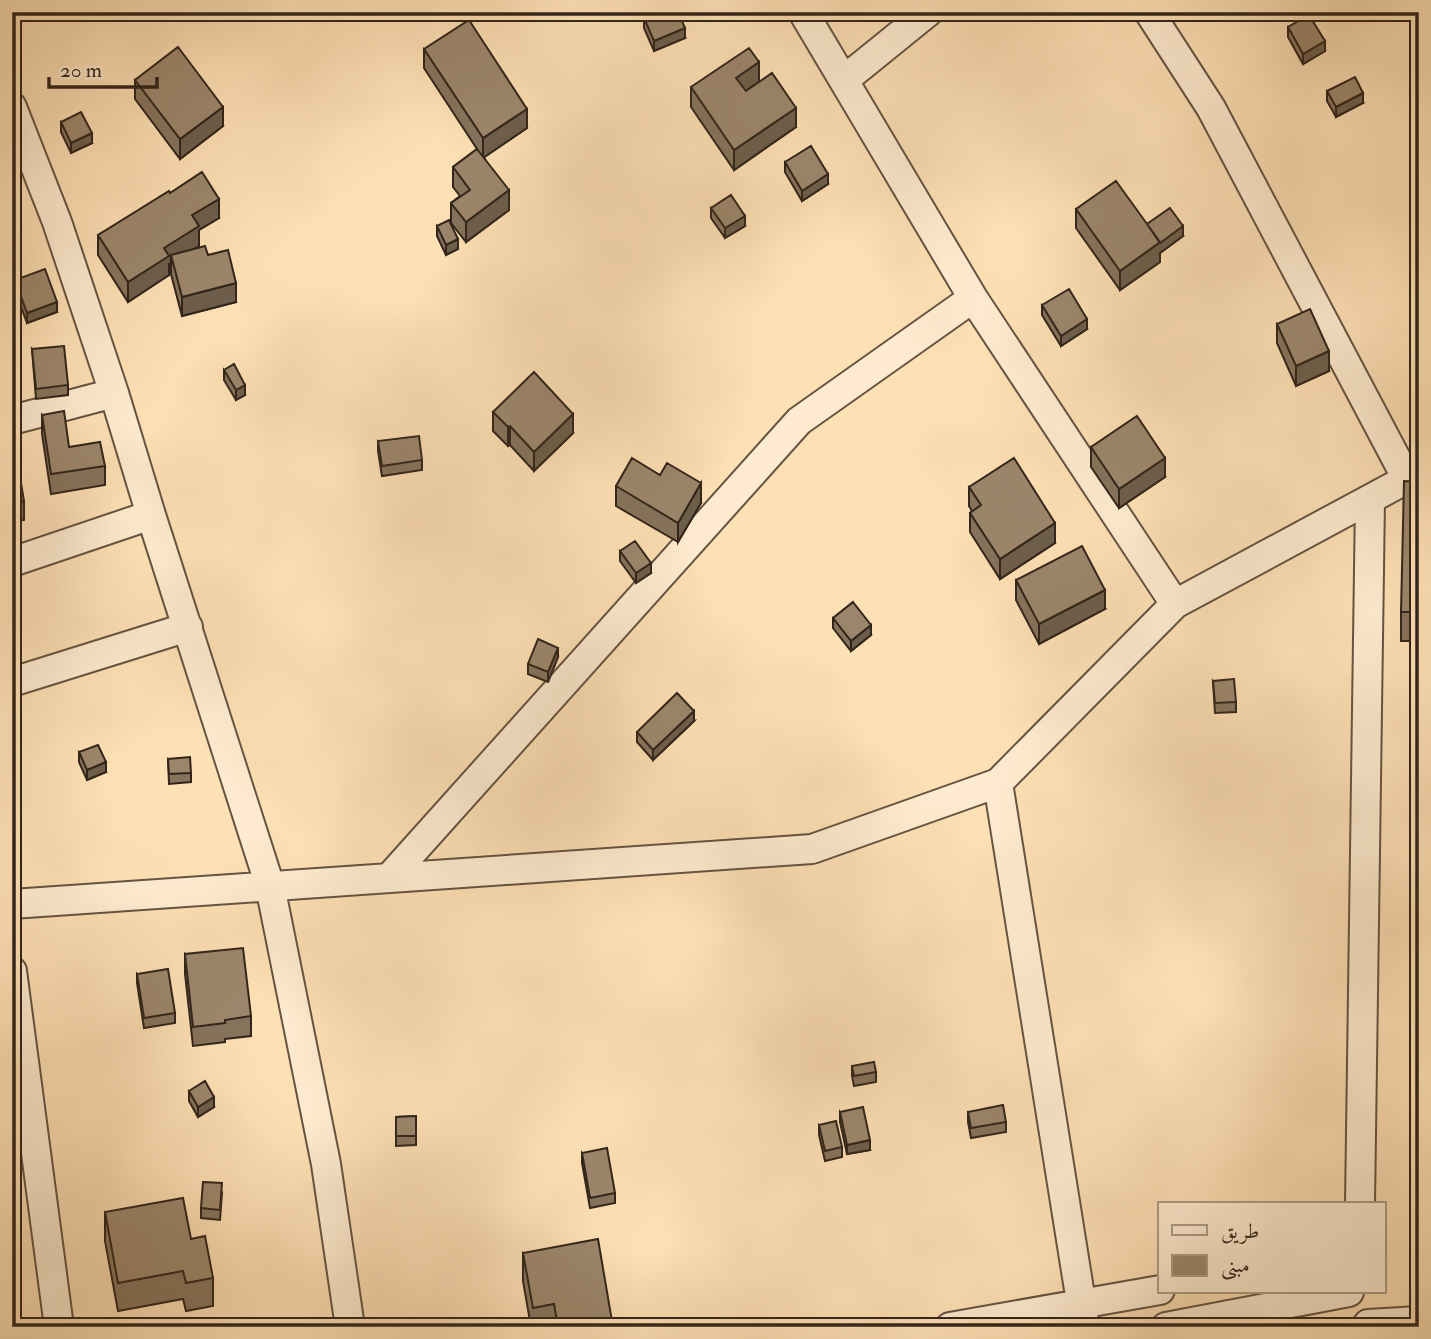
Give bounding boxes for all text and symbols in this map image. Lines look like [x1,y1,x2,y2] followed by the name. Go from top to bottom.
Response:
[49,46,158,90] scale bar
[60,57,102,84] text: 20 m
[1158,1202,1386,1294] legend
[1221,1218,1259,1245] text: طريق
[1221,1252,1250,1280] text: مبنى

